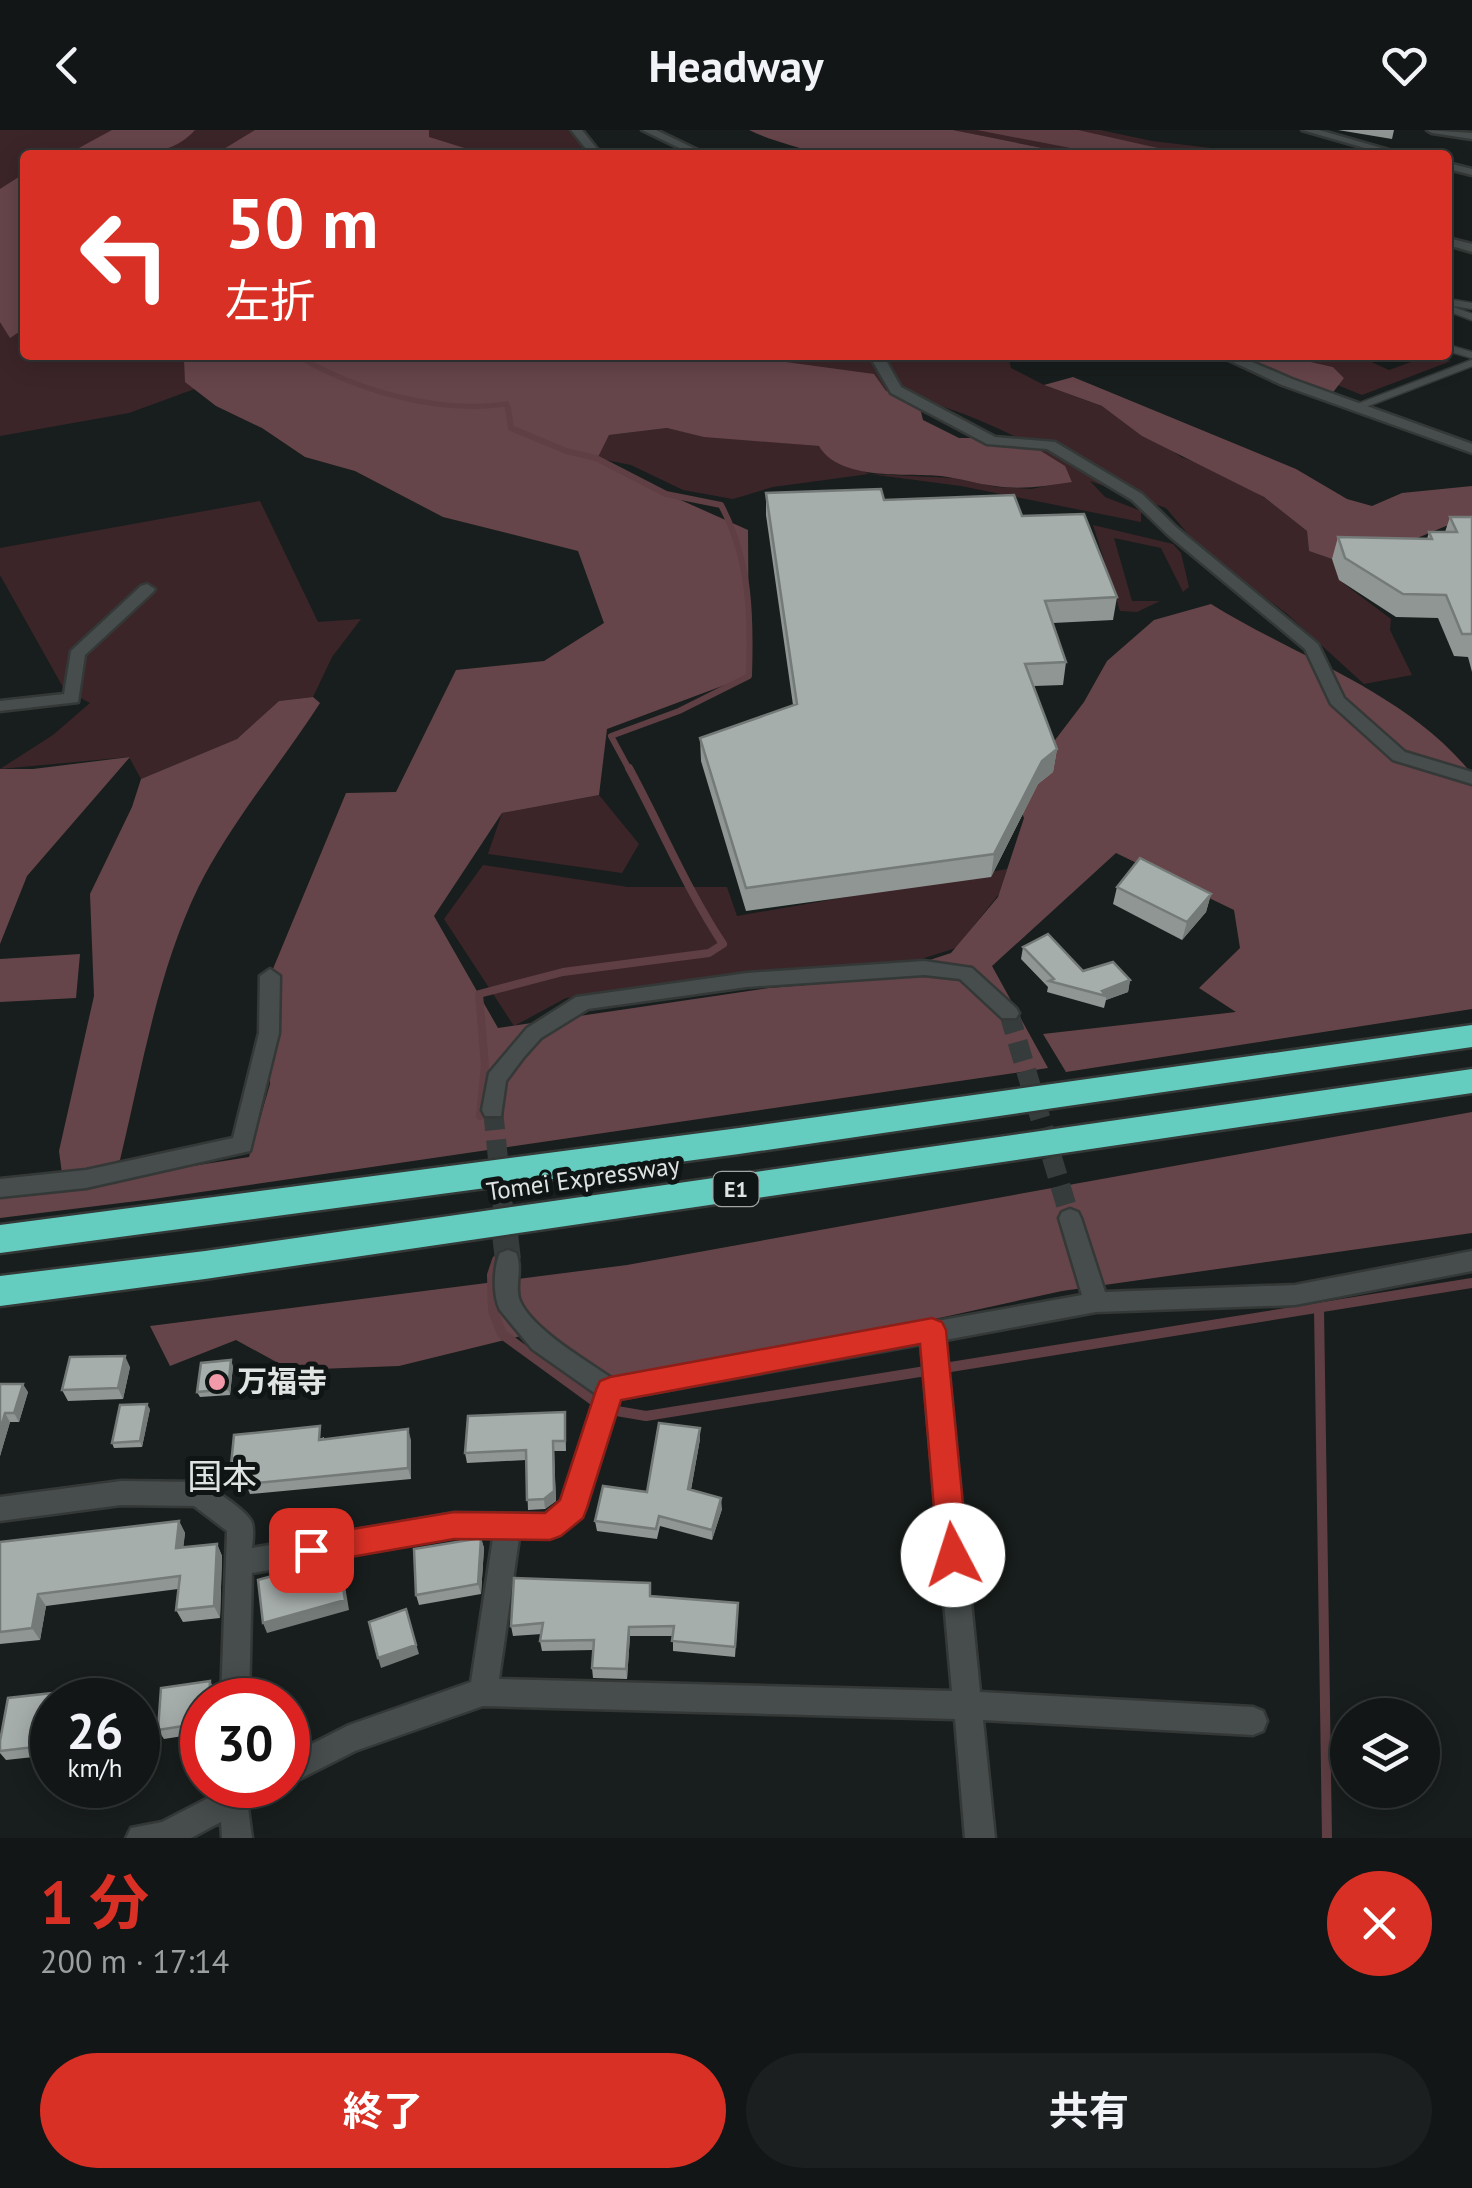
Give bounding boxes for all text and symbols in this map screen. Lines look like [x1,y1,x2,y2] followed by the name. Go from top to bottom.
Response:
[648,36,824,94] text: Headway
[40,38,95,93] icon: back
[1377,38,1432,93] icon: heart
[225,177,378,267] text: 50 m
[60,190,190,320] icon: left
[225,271,315,329] text: 左折
[484,1149,682,1207] street label: Tomei Expressway
[714,1172,758,1206] road number: E1
[237,1361,327,1400] place label: 万福寺
[206,1371,228,1393] marker: 万福寺
[187,1453,257,1499] district label: 国本
[901,1503,1005,1607] position arrow
[269,1508,354,1593] pin
[284,1523,339,1578] icon: arrive
[180,1678,310,1808] speed limit sign: 30
[67,1698,123,1763] text: 26
[1330,1698,1440,1808] map controls
[1330,1698,1440,1808] button: layers
[68,1752,122,1784] text: km/h
[40,1863,149,1941] text: 1 分
[1327,1871,1432,1976] button: close
[40,1940,229,1982] text: 200 m · 17:14
[40,2053,726,2168] button: 終了
[746,2053,1432,2168] button: 共有

